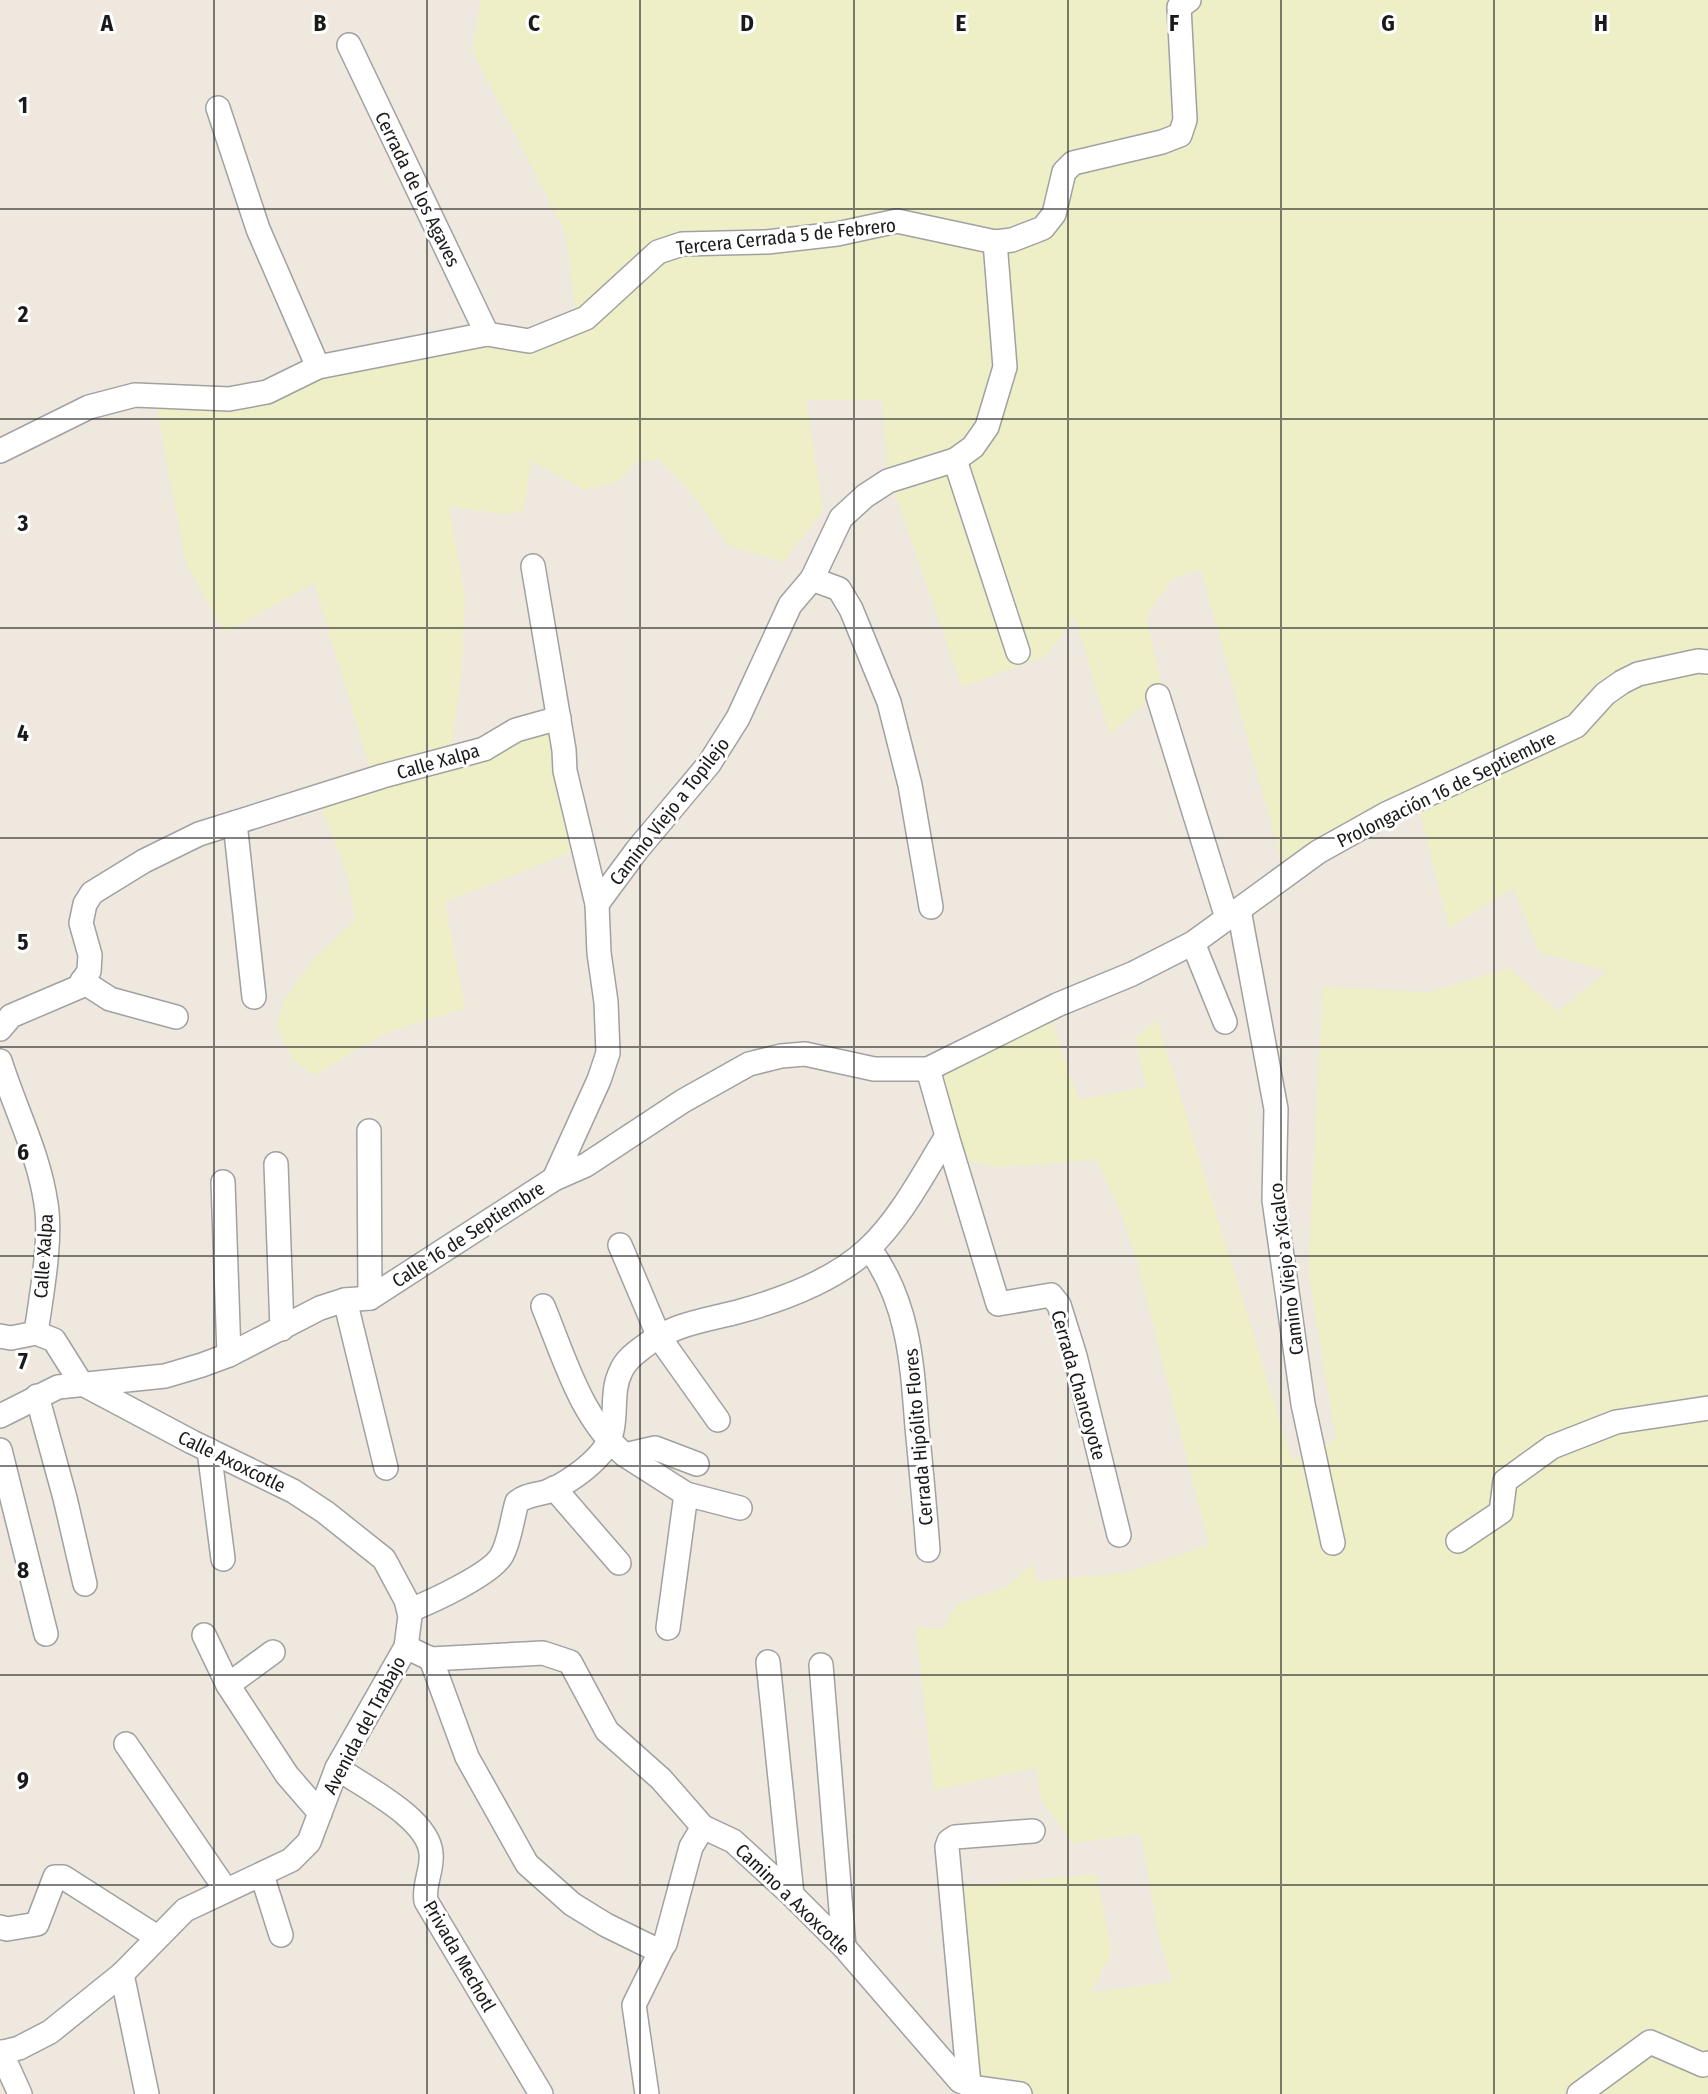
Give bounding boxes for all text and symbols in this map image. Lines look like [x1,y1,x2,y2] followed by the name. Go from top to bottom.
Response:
[100,9,114,37] text: A
[314,9,327,37] text: B
[528,9,540,37] text: C
[740,9,754,37] text: D
[956,9,967,37] text: E
[1169,9,1179,37] text: F
[1381,9,1395,37] text: G
[1594,9,1608,37] text: H
[18,91,28,119] text: 1
[370,108,465,270] street label: Cerrada de los Agaves
[675,214,897,259] street label: Tercera Cerrada 5 de Febrero
[17,300,29,328] text: 2
[17,509,29,537] text: 3
[17,719,29,747] text: 4
[1333,726,1559,853] street label: Prolongación 16 de Septiembre
[605,733,734,890] street label: Camino Viejo a Topilejo
[394,739,482,784] street label: Calle Xalpa
[17,928,29,956] text: 5
[17,1138,29,1166] text: 6
[388,1177,549,1292] street label: Calle 16 de Septiembre
[1265,1182,1308,1356] street label: Camino Viejo a Xicalco
[29,1213,58,1299] street label: Calle Xalpa
[1046,1308,1111,1463] street label: Cerrada Chancoyote
[18,1347,28,1375] text: 7
[899,1347,938,1527] street label: Cerrada Hipólito Flores
[174,1426,289,1497] street label: Calle Axoxcotle
[17,1556,29,1584] text: 8
[318,1652,411,1798] street label: Avenida del Trabajo
[17,1766,29,1794] text: 9
[730,1839,855,1960] street label: Camino a Axoxcotle
[418,1897,501,2016] street label: Privada Mechotl

